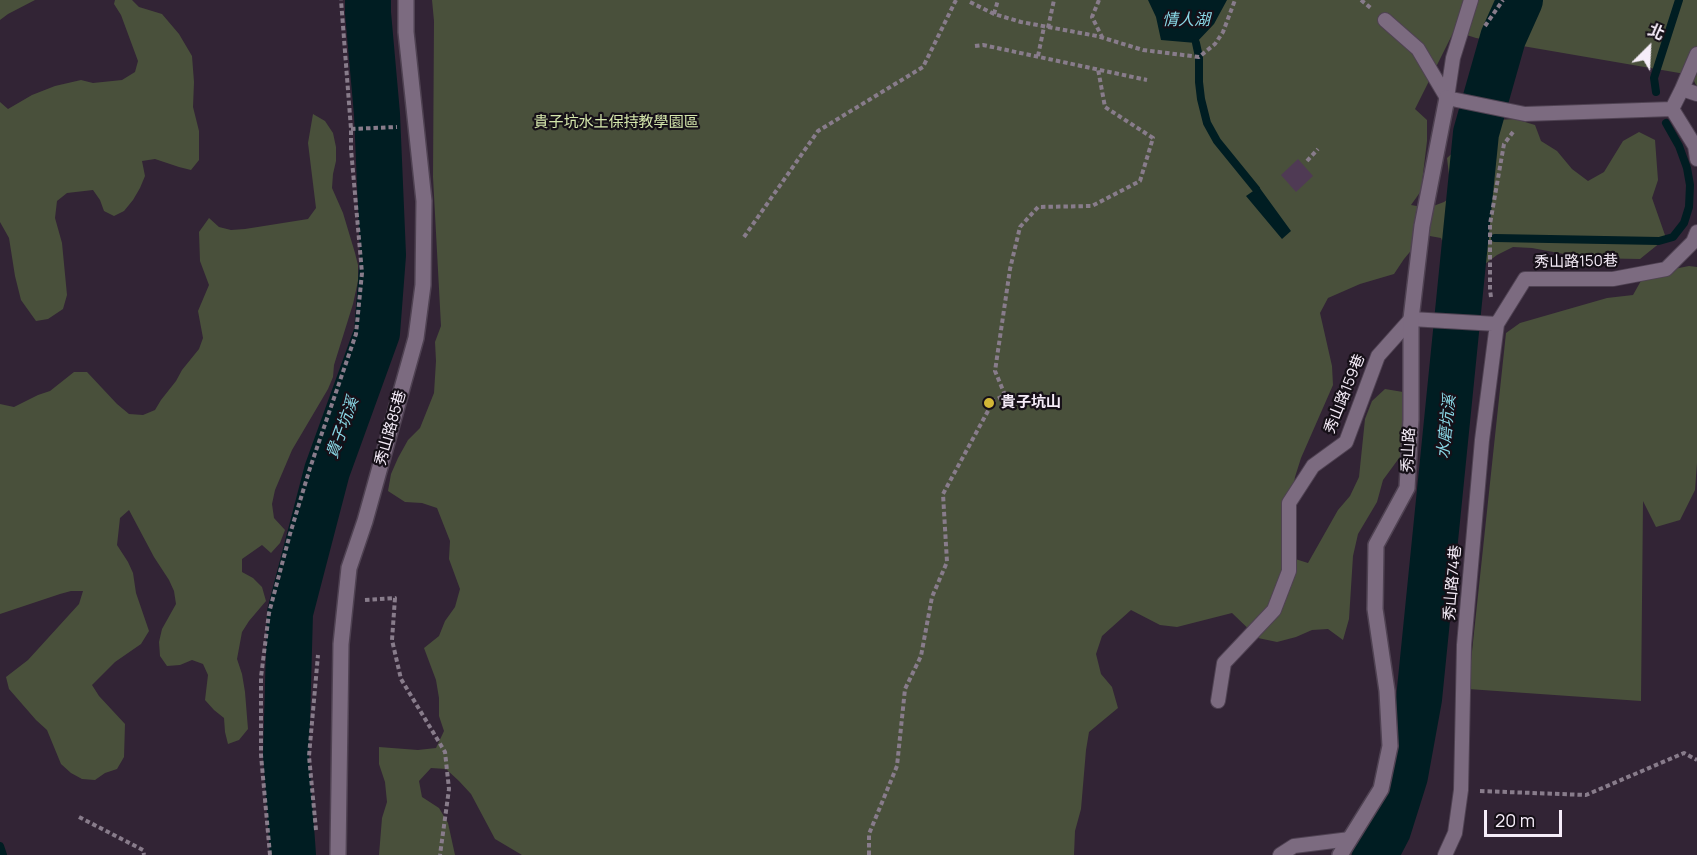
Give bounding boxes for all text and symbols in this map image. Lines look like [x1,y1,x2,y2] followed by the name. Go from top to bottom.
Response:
[1162,11,1210,31] water label: 情人湖
[1619,18,1679,78] north arrow
[1645,18,1668,45] text: 北
[534,114,698,132] park label: 貴子坑水土保持教學園區
[1534,252,1618,272] street label: 秀山路150巷
[1321,352,1369,436] street label: 秀山路159巷
[372,388,410,468] street label: 秀山路85巷
[1001,394,1061,412] place label: 貴子坑山
[1434,394,1460,460] water label: 水磨坑溪
[323,395,363,461] water label: 貴子坑溪
[982,396,996,410] marker: 貴子坑山
[1399,427,1419,473] street label: 秀山路
[1441,544,1465,622] street label: 秀山路74巷
[1487,798,1565,836] scale bar
[1495,808,1535,832] text: 20 m

